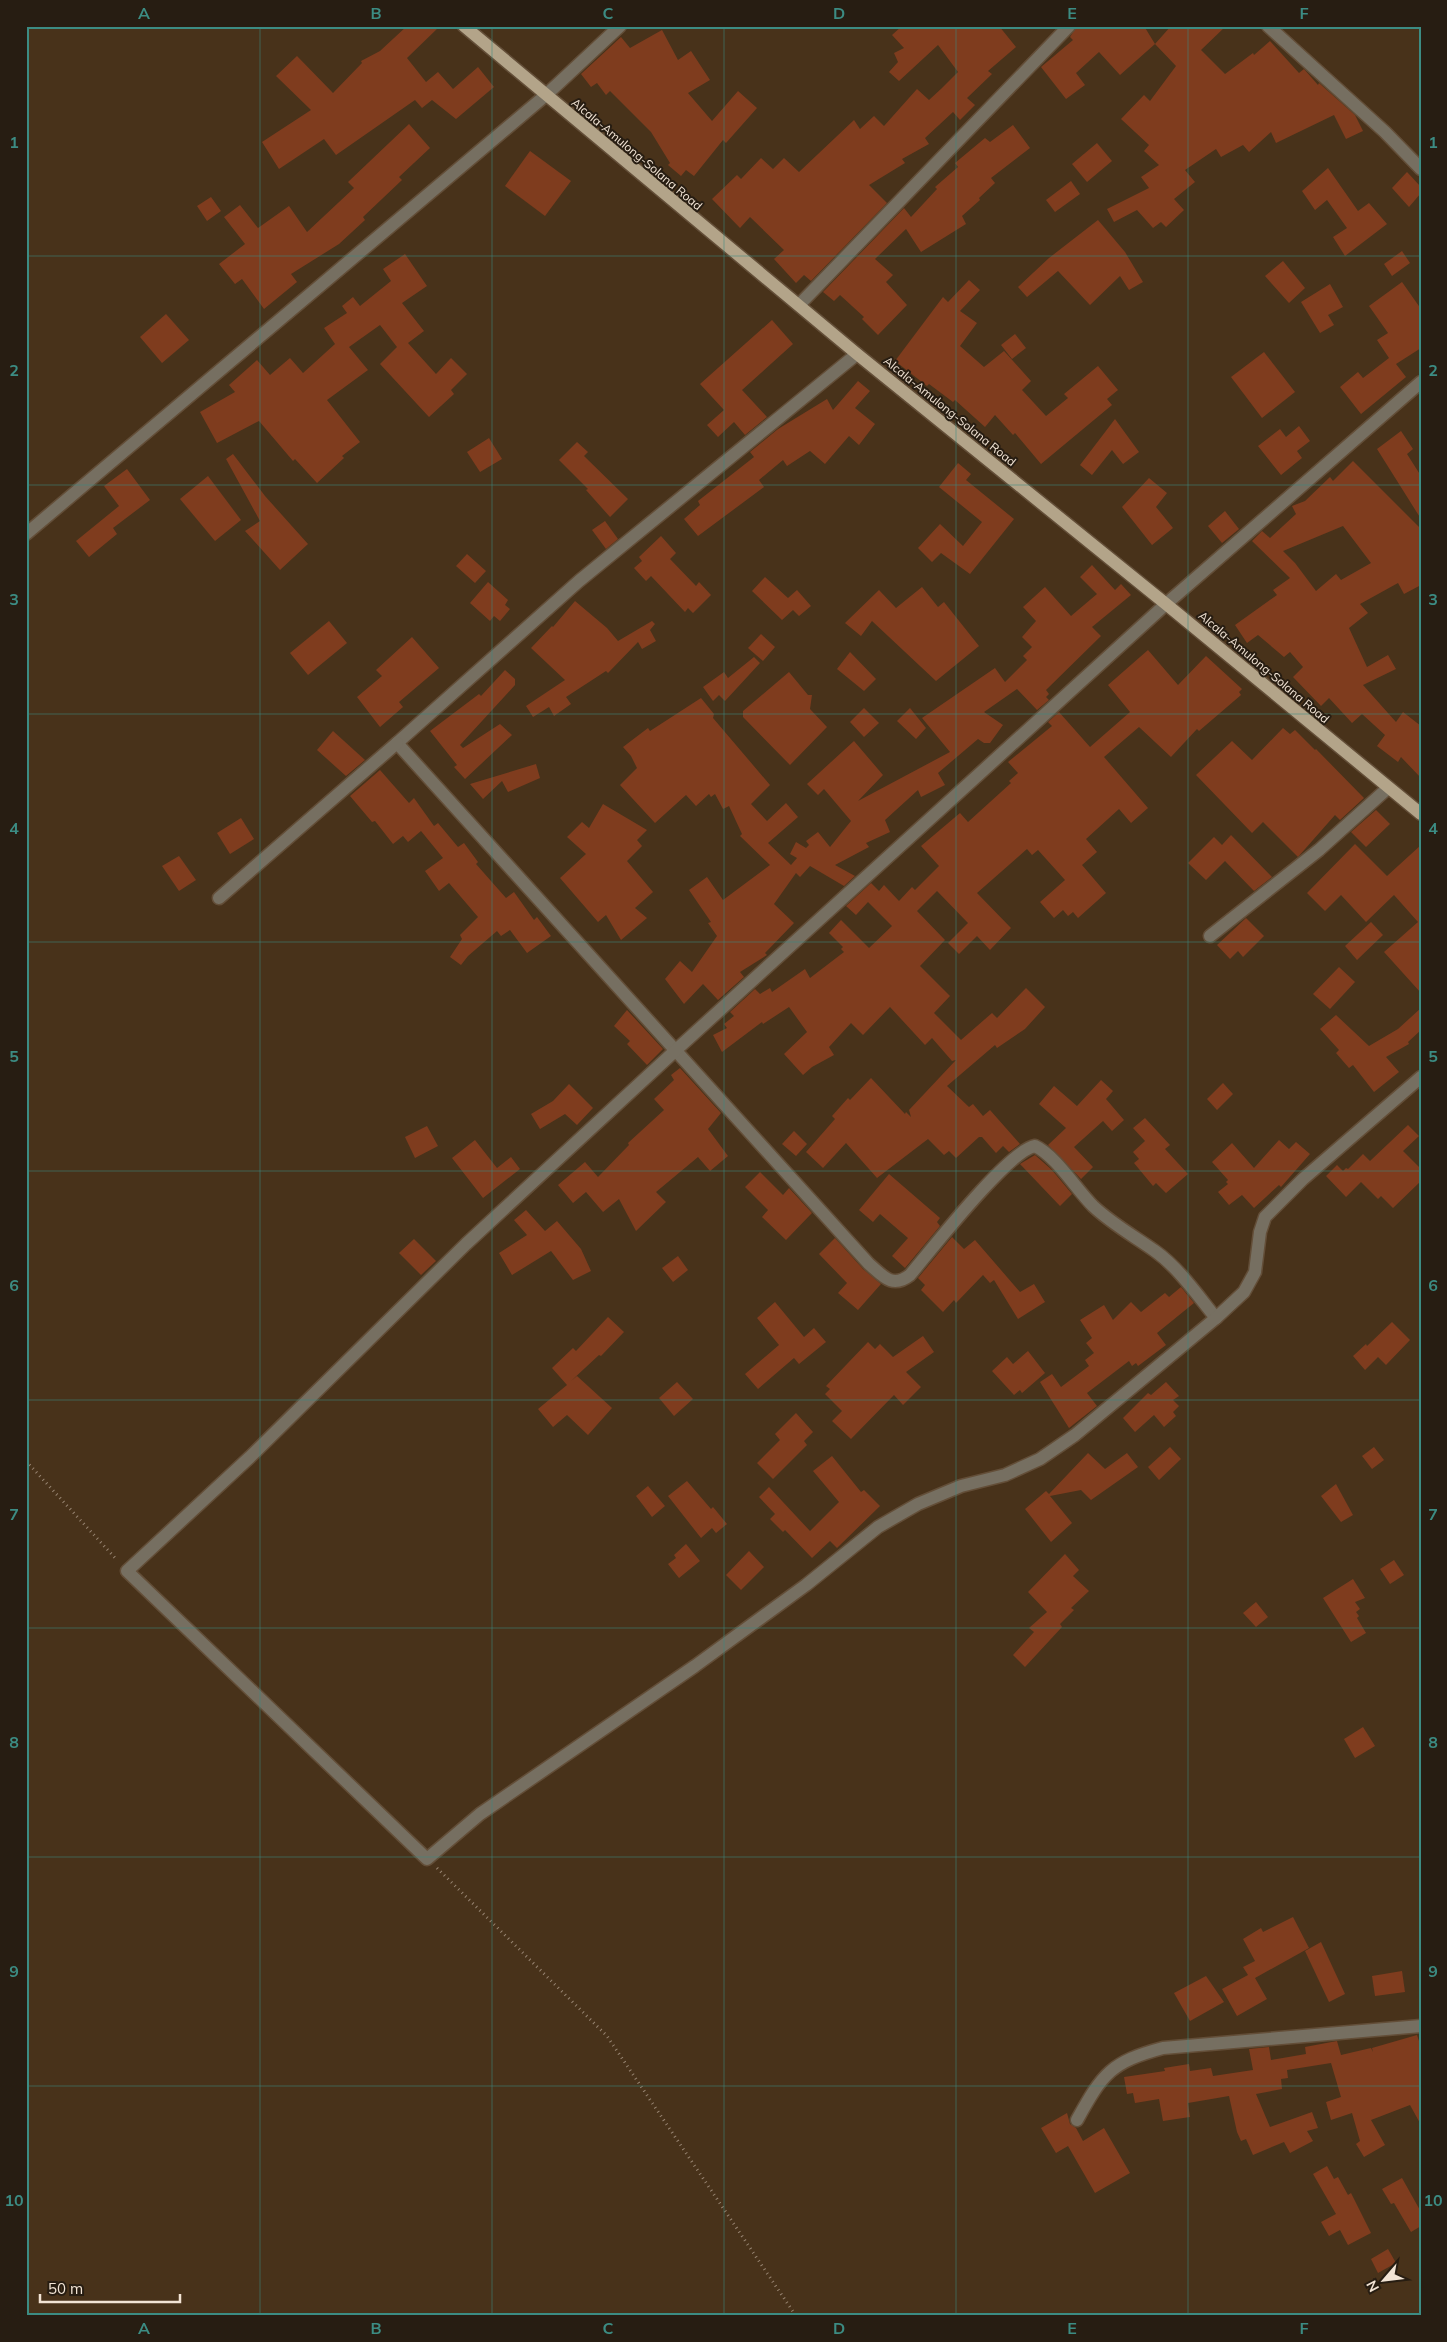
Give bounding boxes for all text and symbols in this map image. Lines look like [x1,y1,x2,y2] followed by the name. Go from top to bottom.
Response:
[138,3,150,23] text: A
[370,3,382,23] text: B
[603,3,614,23] text: C
[833,3,845,23] text: D
[1067,3,1077,23] text: E
[1299,3,1309,23] text: F
[569,95,705,213] street label: Alcala-Amulong-Solana Road
[9,132,19,152] text: 1
[1428,132,1438,152] text: 1
[881,353,1019,469] street label: Alcala-Amulong-Solana Road
[9,360,19,380] text: 2
[1428,360,1438,380] text: 2
[9,589,19,609] text: 3
[1428,589,1438,609] text: 3
[1196,608,1332,726] street label: Alcala-Amulong-Solana Road
[9,818,19,838] text: 4
[1428,818,1438,838] text: 4
[9,1046,19,1066] text: 5
[1428,1046,1438,1066] text: 5
[9,1275,19,1295] text: 6
[1428,1275,1438,1295] text: 6
[9,1504,19,1524] text: 7
[1428,1504,1438,1524] text: 7
[9,1732,19,1752] text: 8
[1428,1732,1438,1752] text: 8
[9,1961,19,1981] text: 9
[1428,1961,1438,1981] text: 9
[4,2190,24,2210] text: 10
[1423,2190,1443,2210] text: 10
[1360,2254,1410,2304] north arrow
[40,2272,180,2304] scale bar
[1362,2277,1383,2295] text: N
[48,2279,83,2298] text: 50 m
[138,2318,150,2338] text: A
[370,2318,382,2338] text: B
[603,2318,614,2338] text: C
[833,2318,845,2338] text: D
[1067,2318,1077,2338] text: E
[1299,2318,1309,2338] text: F

